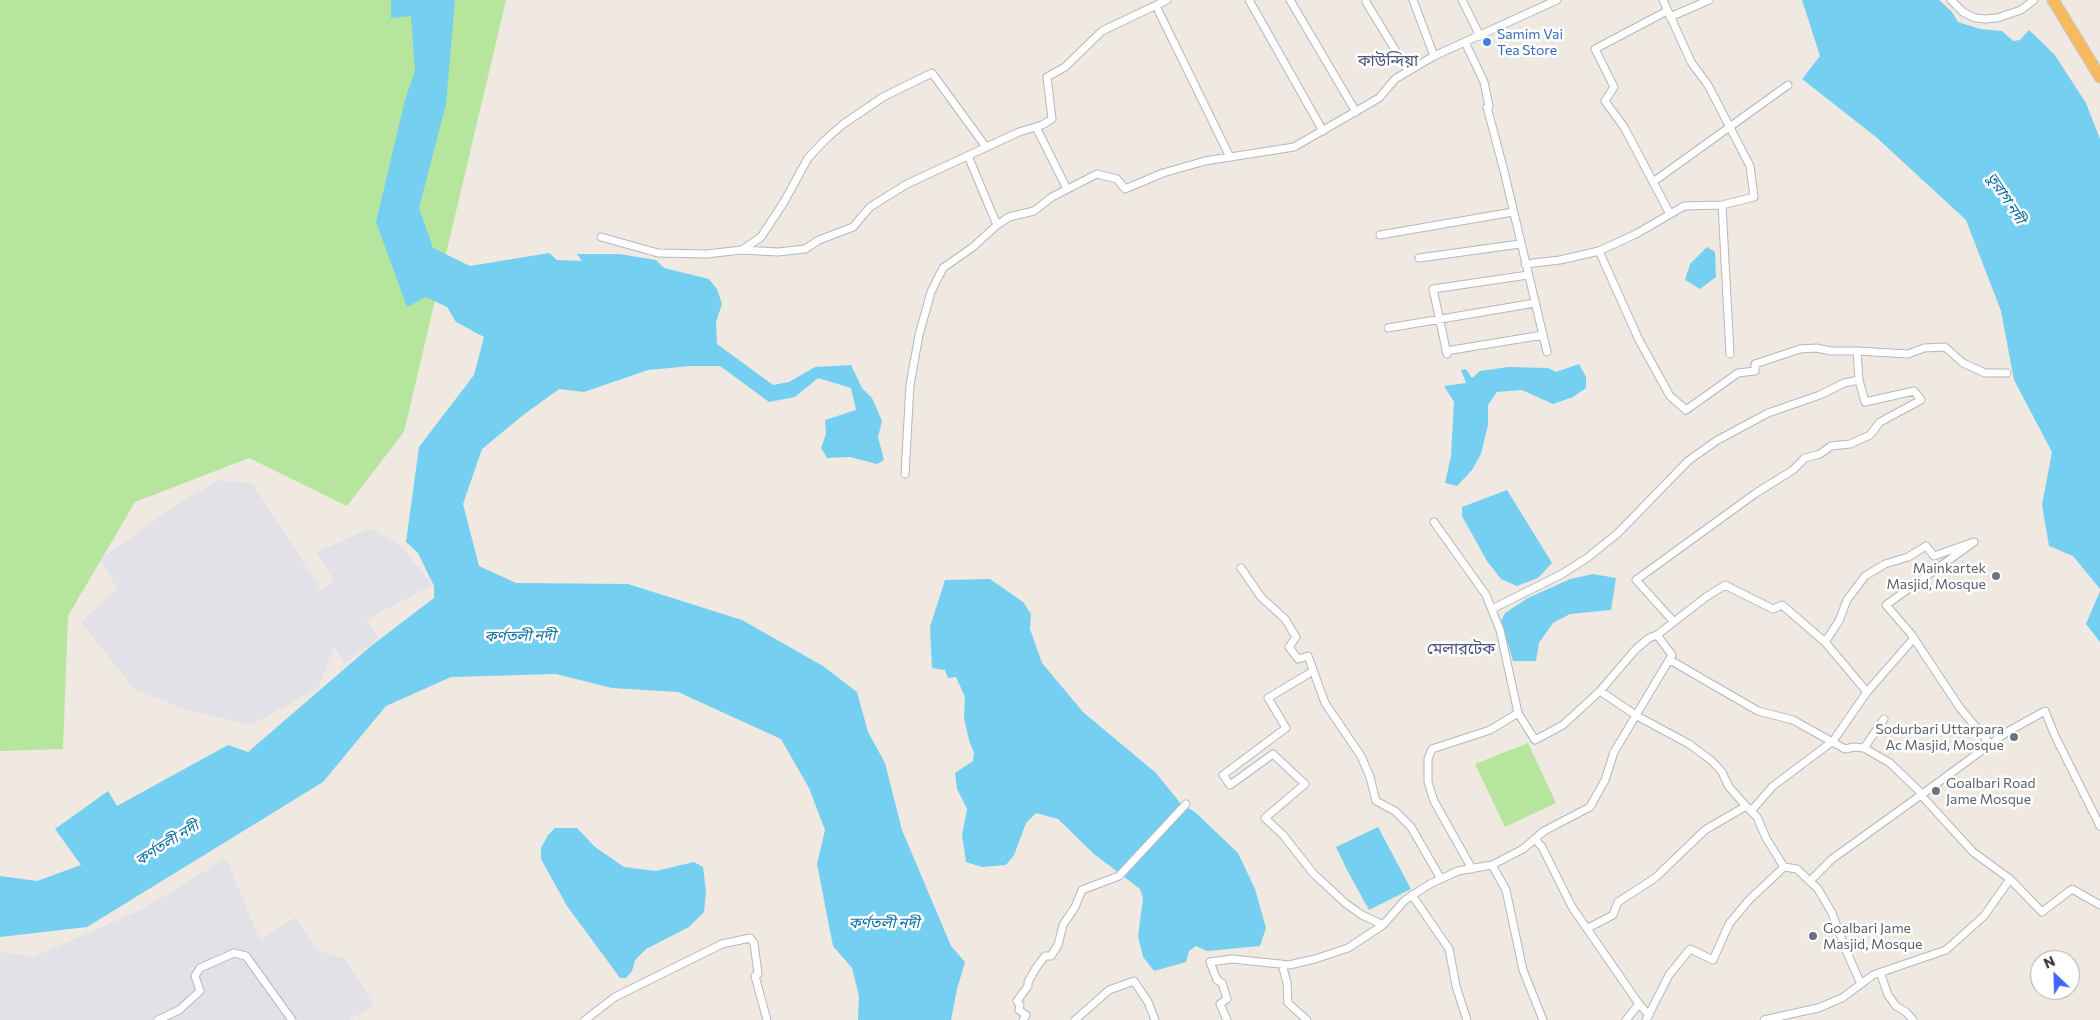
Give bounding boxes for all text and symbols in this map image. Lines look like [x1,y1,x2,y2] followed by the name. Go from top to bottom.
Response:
[1497,26,1563,58] place label: Samim Vai Tea Store
[1481,36,1493,48] marker: Samim Vai Tea Store
[1358,51,1418,71] district label: কাউন্দিয়া
[1983,169,2029,227] water label: তুরাগ নদী
[1887,560,1986,592] place label: Mainkartek Masjid, Mosque
[1990,570,2002,582] marker: Mainkartek Masjid, Mosque
[484,626,556,646] water label: কর্ণতলী নদী
[1427,639,1495,659] district label: মেলারটেক
[1875,721,2004,754] place label: Sodurbari Uttarpara Ac Masjid, Mosque
[2008,731,2020,743] marker: Sodurbari Uttarpara Ac Masjid, Mosque
[1946,775,2036,808] place label: Goalbari Road Jame Mosque
[1930,785,1942,797] marker: Goalbari Road Jame Mosque
[132,817,202,869] water label: কর্ণতলী নদী
[848,914,920,932] water label: কর্ণতলী নদী
[1823,920,1922,952] place label: Goalbari Jame Masjid, Mosque
[1807,930,1819,942] marker: Goalbari Jame Masjid, Mosque
[2030,950,2080,1000] north arrow
[2041,952,2057,972] text: N

